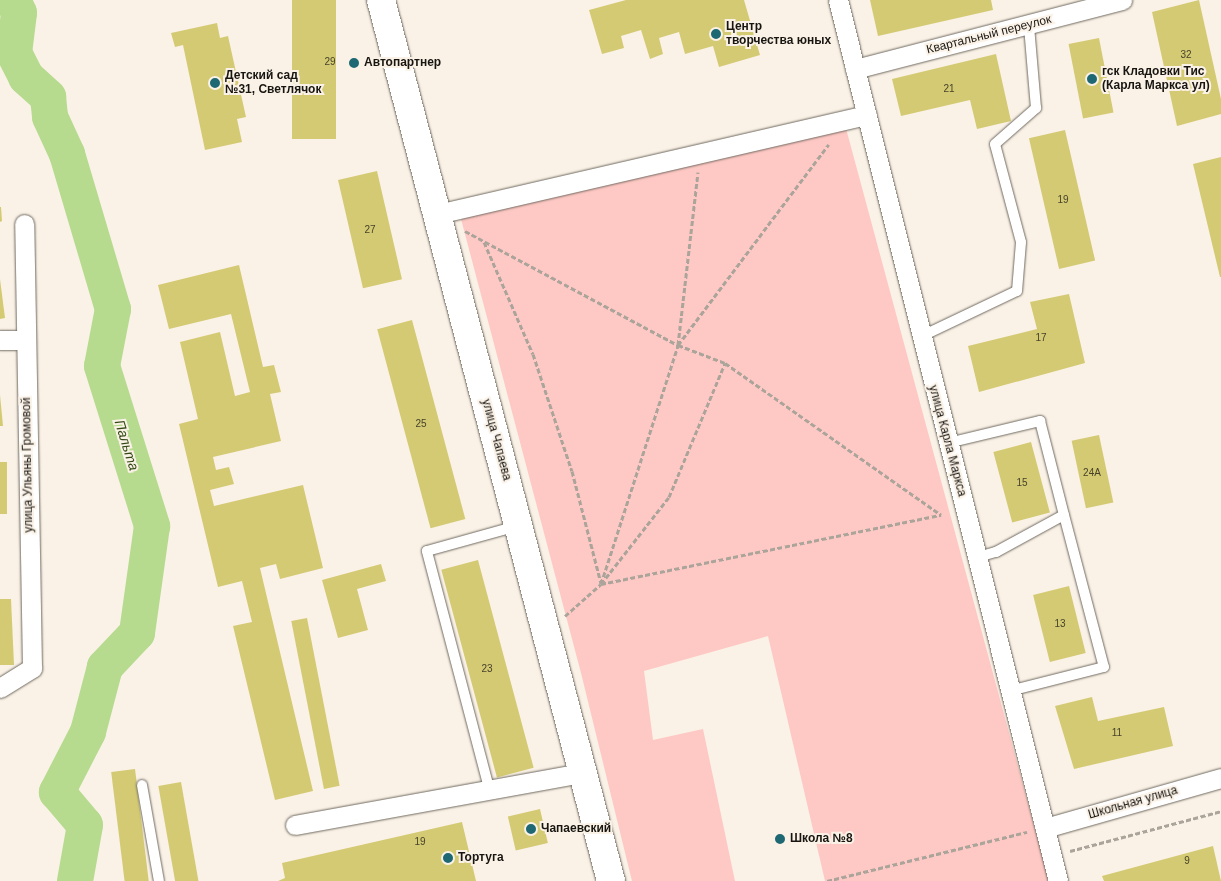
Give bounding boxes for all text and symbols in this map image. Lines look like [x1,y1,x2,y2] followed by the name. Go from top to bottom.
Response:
[925,13,1053,57] street label: Квартальный переулок
[726,20,831,48] place label: Центр творчества юных
[710,28,722,40] marker: Центр творчества юных
[1180,49,1192,61] house number: 32
[324,56,336,68] house number: 29
[364,56,441,70] place label: Автопартнер
[348,57,360,69] marker: Автопартнер
[1102,65,1210,93] place label: гск Кладовки Тис (Карла Маркса ул)
[225,69,321,97] place label: Детский сад №31, Светлячок
[1086,73,1098,85] marker: гск Кладовки Тис (Карла Маркса ул)
[209,77,221,89] marker: Детский сад №31, Светлячок
[943,83,955,95] house number: 21
[1057,194,1069,206] house number: 19
[364,224,376,236] house number: 27
[1035,332,1047,344] house number: 17
[925,384,969,498] street label: улица Карла Маркса
[20,397,36,533] street label: улица Ульяны Громовой
[478,398,514,482] street label: улица Чапаева
[111,418,143,472] water label: Пальта
[415,418,427,430] house number: 25
[1083,467,1101,479] house number: 24А
[1016,477,1028,489] house number: 15
[1054,618,1066,630] house number: 13
[481,663,493,675] house number: 23
[1112,727,1122,739] house number: 11
[1087,783,1179,823] street label: Школьная улица
[541,822,611,836] place label: Чапаевский
[525,823,537,835] marker: Чапаевский
[790,832,853,846] place label: Школа №8
[774,833,786,845] marker: Школа №8
[414,836,426,848] house number: 19
[458,851,504,865] place label: Тортуга
[442,852,454,864] marker: Тортуга
[1184,855,1190,867] house number: 9

